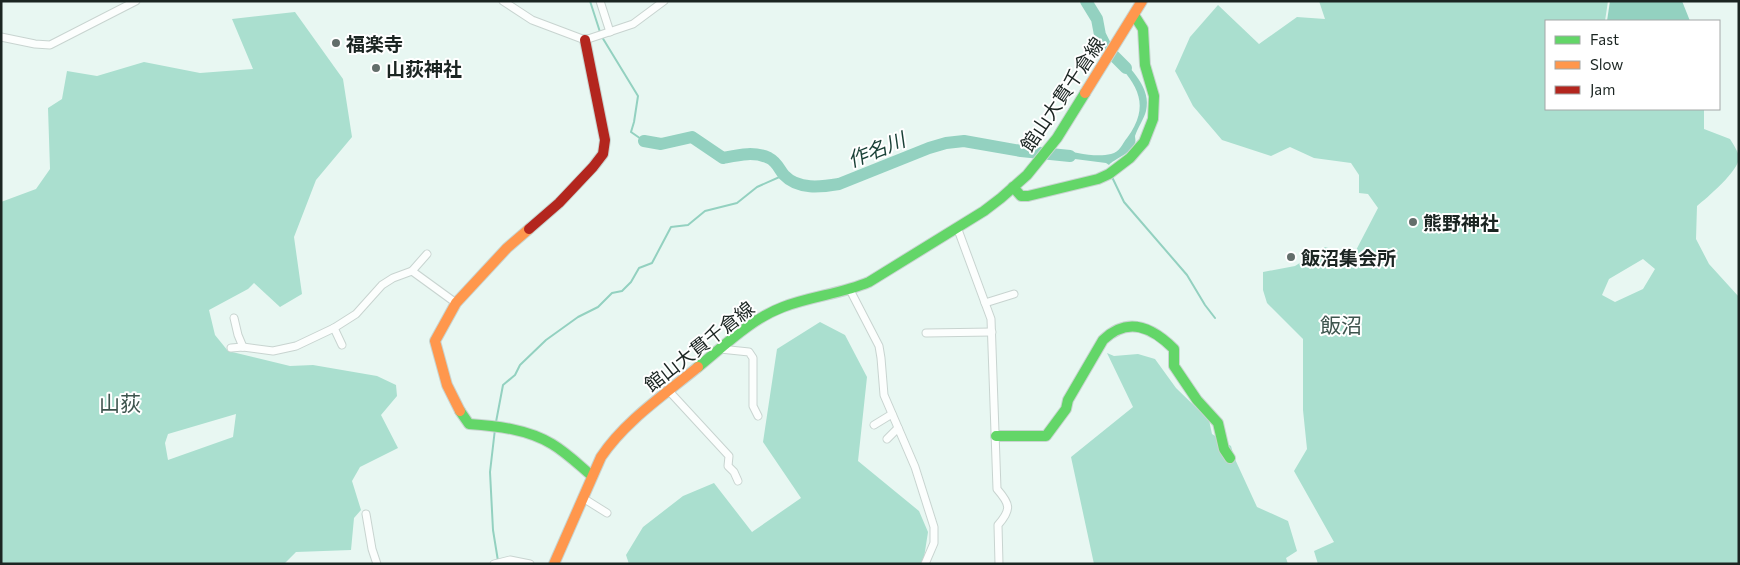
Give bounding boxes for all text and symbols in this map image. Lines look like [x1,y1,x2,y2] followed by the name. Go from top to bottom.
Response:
[1545,20,1720,110] legend
[1590,30,1619,48] text: Fast
[346,32,403,55] place label: 福楽寺
[1015,32,1109,156] street label: 館山大貫千倉線
[330,37,342,49] marker: 福楽寺
[1590,55,1623,73] text: Slow
[386,57,462,80] place label: 山荻神社
[370,62,382,74] marker: 山荻神社
[1590,80,1615,98] text: Jam
[844,126,910,171] water label: 作名川
[1423,211,1499,234] place label: 熊野神社
[1407,216,1419,228] marker: 熊野神社
[1301,246,1396,269] place label: 飯沼集会所
[1285,251,1297,263] marker: 飯沼集会所
[640,296,758,396] street label: 館山大貫千倉線
[1320,312,1362,337] district label: 飯沼
[99,390,141,415] district label: 山荻

